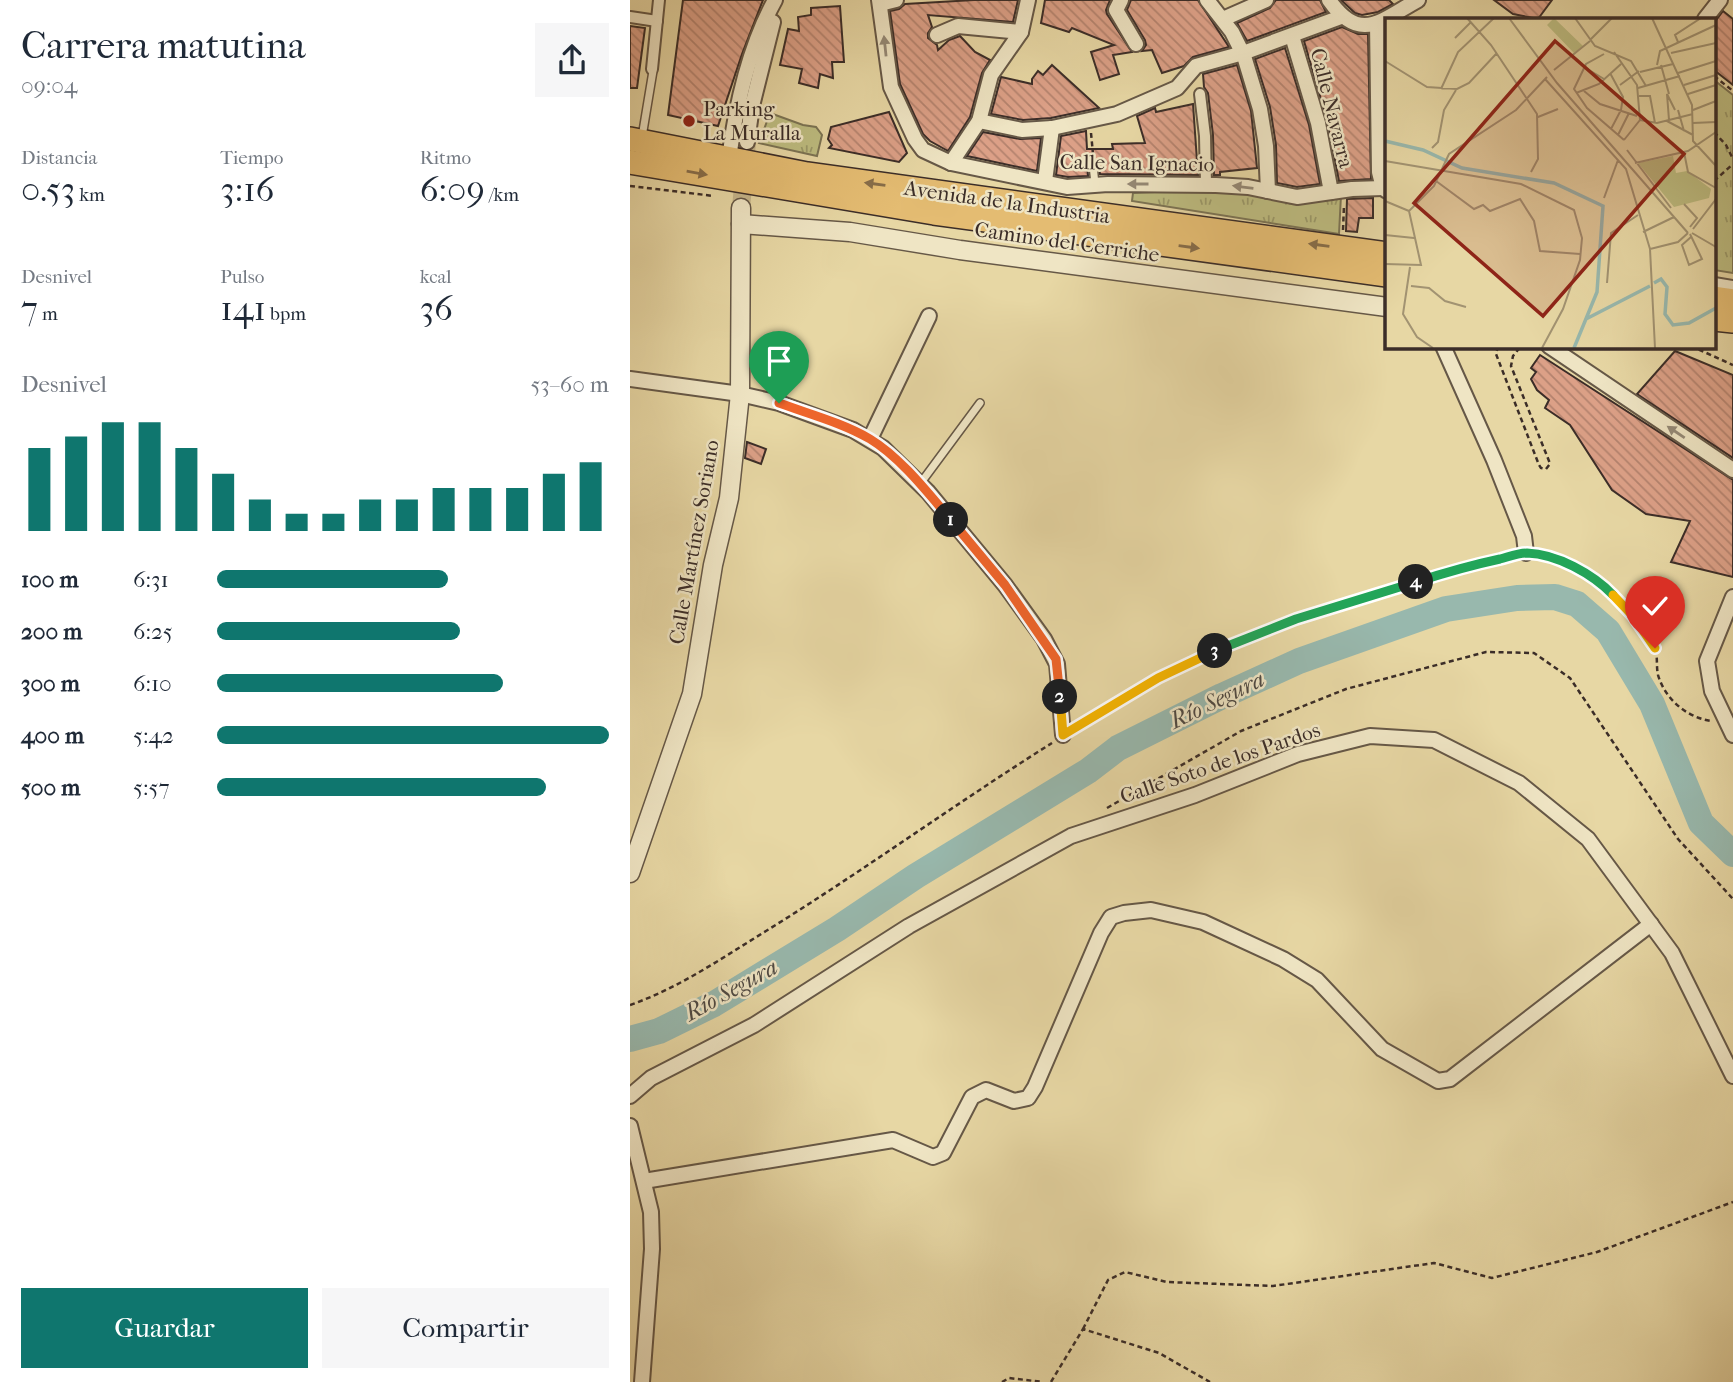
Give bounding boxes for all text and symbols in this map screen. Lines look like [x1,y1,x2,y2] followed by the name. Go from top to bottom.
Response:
[1385,18,1716,348] inset map
[21,23,305,68] text: Carrera matutina
[535,23,609,97] button: share
[879,35,890,57] one-way arrow
[1306,46,1359,171] street label: Calle Navarra
[21,72,77,99] text: 09:04
[703,97,801,145] place label: Parking La Muralla
[681,113,697,129] marker: Parking La Muralla
[21,147,97,169] text: Distancia
[220,147,283,169] text: Tiempo
[420,147,471,169] text: Ritmo
[1059,150,1215,176] street label: Calle San Ignacio
[686,168,708,179] one-way arrow
[21,169,75,210] text: 0.53
[220,169,274,210] text: 3:16
[420,169,485,210] text: 6:09
[902,176,1112,228] street label: Avenida de la Industria
[864,178,886,189] one-way arrow
[1127,178,1149,190] one-way arrow
[1232,181,1254,192] one-way arrow
[75,184,105,206] text: km
[485,184,519,206] text: /km
[973,217,1161,267] street label: Camino del Cerriche
[1308,239,1330,250] one-way arrow
[1178,242,1200,253] one-way arrow
[21,266,92,288] text: Desnivel
[220,266,264,288] text: Pulso
[420,266,452,288] text: kcal
[21,288,38,329] text: 7
[220,288,266,329] text: 141
[420,288,453,329] text: 36
[38,303,58,325] text: m
[266,303,306,325] text: bpm
[749,331,809,403] pin
[760,342,798,380] icon: arrive
[21,371,107,398] text: Desnivel
[530,371,609,398] text: 53–60 m
[1667,426,1686,439] one-way arrow
[664,438,724,646] street label: Calle Martínez Soriano
[934,503,968,538] pin: 1
[947,508,954,530] text: 1
[1398,564,1434,600] pin: 4
[21,566,79,593] text: 100 m
[133,566,169,593] text: 6:31
[1410,570,1421,592] text: 4
[1625,576,1685,648] pin
[1636,587,1674,625] icon: check
[21,618,82,645] text: 200 m
[133,618,173,645] text: 6:25
[1198,634,1232,668] pin: 3
[1211,639,1218,661] text: 3
[1163,666,1269,735] water label: Río Segura
[21,670,80,697] text: 300 m
[133,670,172,697] text: 6:10
[1042,680,1078,714] pin: 2
[1055,685,1064,707] text: 2
[1117,717,1323,809] street label: Calle Soto de los Pardos
[21,722,84,749] text: 400 m
[133,722,174,749] text: 5:42
[21,774,80,801] text: 500 m
[133,774,170,801] text: 5:57
[678,953,782,1027] water label: Río Segura
[21,1288,308,1368] button: Guardar
[322,1288,609,1368] button: Compartir

